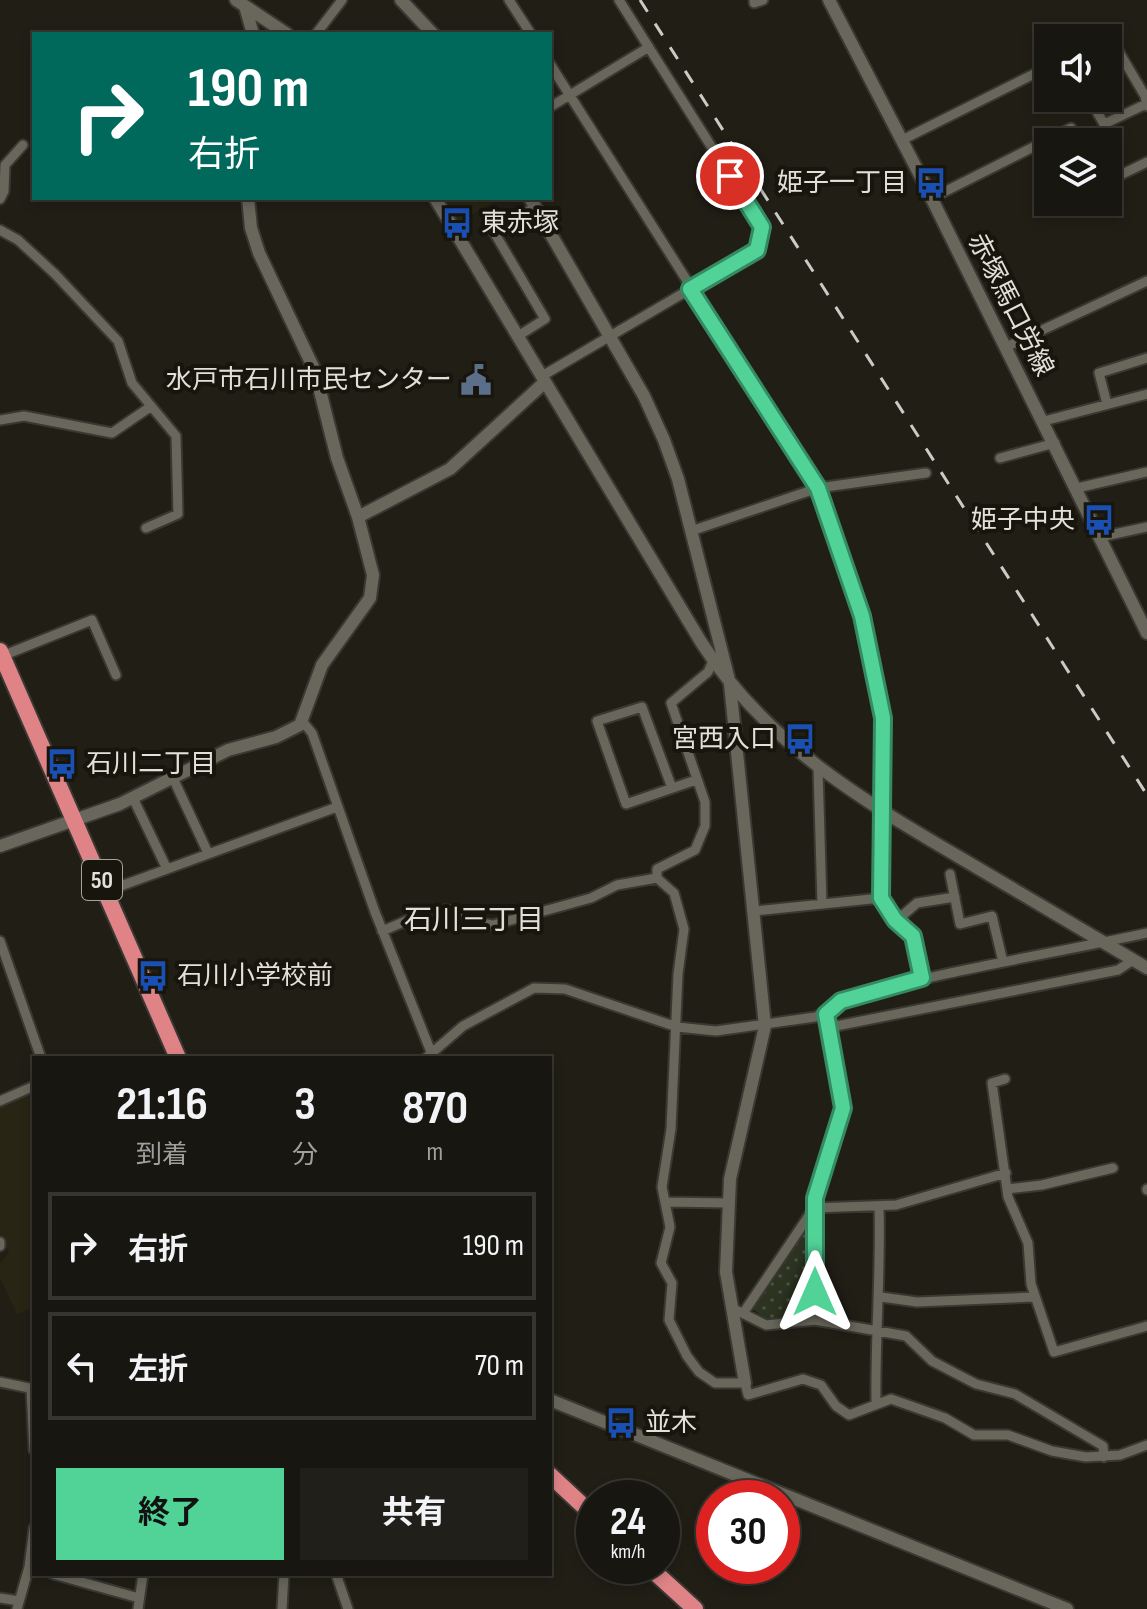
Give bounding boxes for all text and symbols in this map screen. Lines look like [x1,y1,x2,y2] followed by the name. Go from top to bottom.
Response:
[1034,24,1122,216] map controls
[1034,24,1122,112] button: sound
[188,56,309,123] text: 190 m
[56,64,160,168] icon: right
[1034,128,1122,216] button: layers
[188,134,260,177] text: 右折
[696,142,764,210] pin
[708,154,752,198] icon: arrive
[914,166,948,200] bus stop icon: 姫子一丁目
[777,168,907,199] place label: 姫子一丁目
[440,206,474,240] bus stop icon: 東赤塚
[481,208,559,239] place label: 東赤塚
[961,228,1059,382] street label: 赤塚馬口労線
[459,363,493,397] public building icon: 水戸市石川市民センター
[166,365,452,396] place label: 水戸市石川市民センター
[1082,503,1116,537] bus stop icon: 姫子中央
[971,505,1075,536] place label: 姫子中央
[783,722,817,756] bus stop icon: 宮西入口
[672,724,776,755] place label: 宮西入口
[45,747,79,781] bus stop icon: 石川二丁目
[86,749,216,780] place label: 石川二丁目
[82,860,122,900] road number: 50
[404,904,544,937] district label: 石川三丁目
[136,959,170,993] bus stop icon: 石川小学校前
[177,961,333,992] place label: 石川小学校前
[116,1076,208,1133] text: 21:16
[294,1076,316,1133] text: 3
[402,1080,468,1137] text: 870
[427,1137,443,1168] text: m
[136,1140,188,1171] text: 到着
[292,1140,318,1171] text: 分
[60,1224,104,1268] icon: right
[463,1228,524,1264] text: 190 m
[128,1232,188,1268] text: 右折
[773,1250,857,1334] position arrow
[60,1344,104,1388] icon: left
[475,1348,524,1384] text: 70 m
[128,1352,188,1388] text: 左折
[604,1406,638,1440] bus stop icon: 並木
[645,1408,697,1439] place label: 並木
[56,1468,284,1560] button: 終了
[300,1468,528,1560] button: 共有
[696,1480,800,1584] speed limit sign: 30
[610,1498,646,1546] text: 24
[611,1540,645,1564] text: km/h

